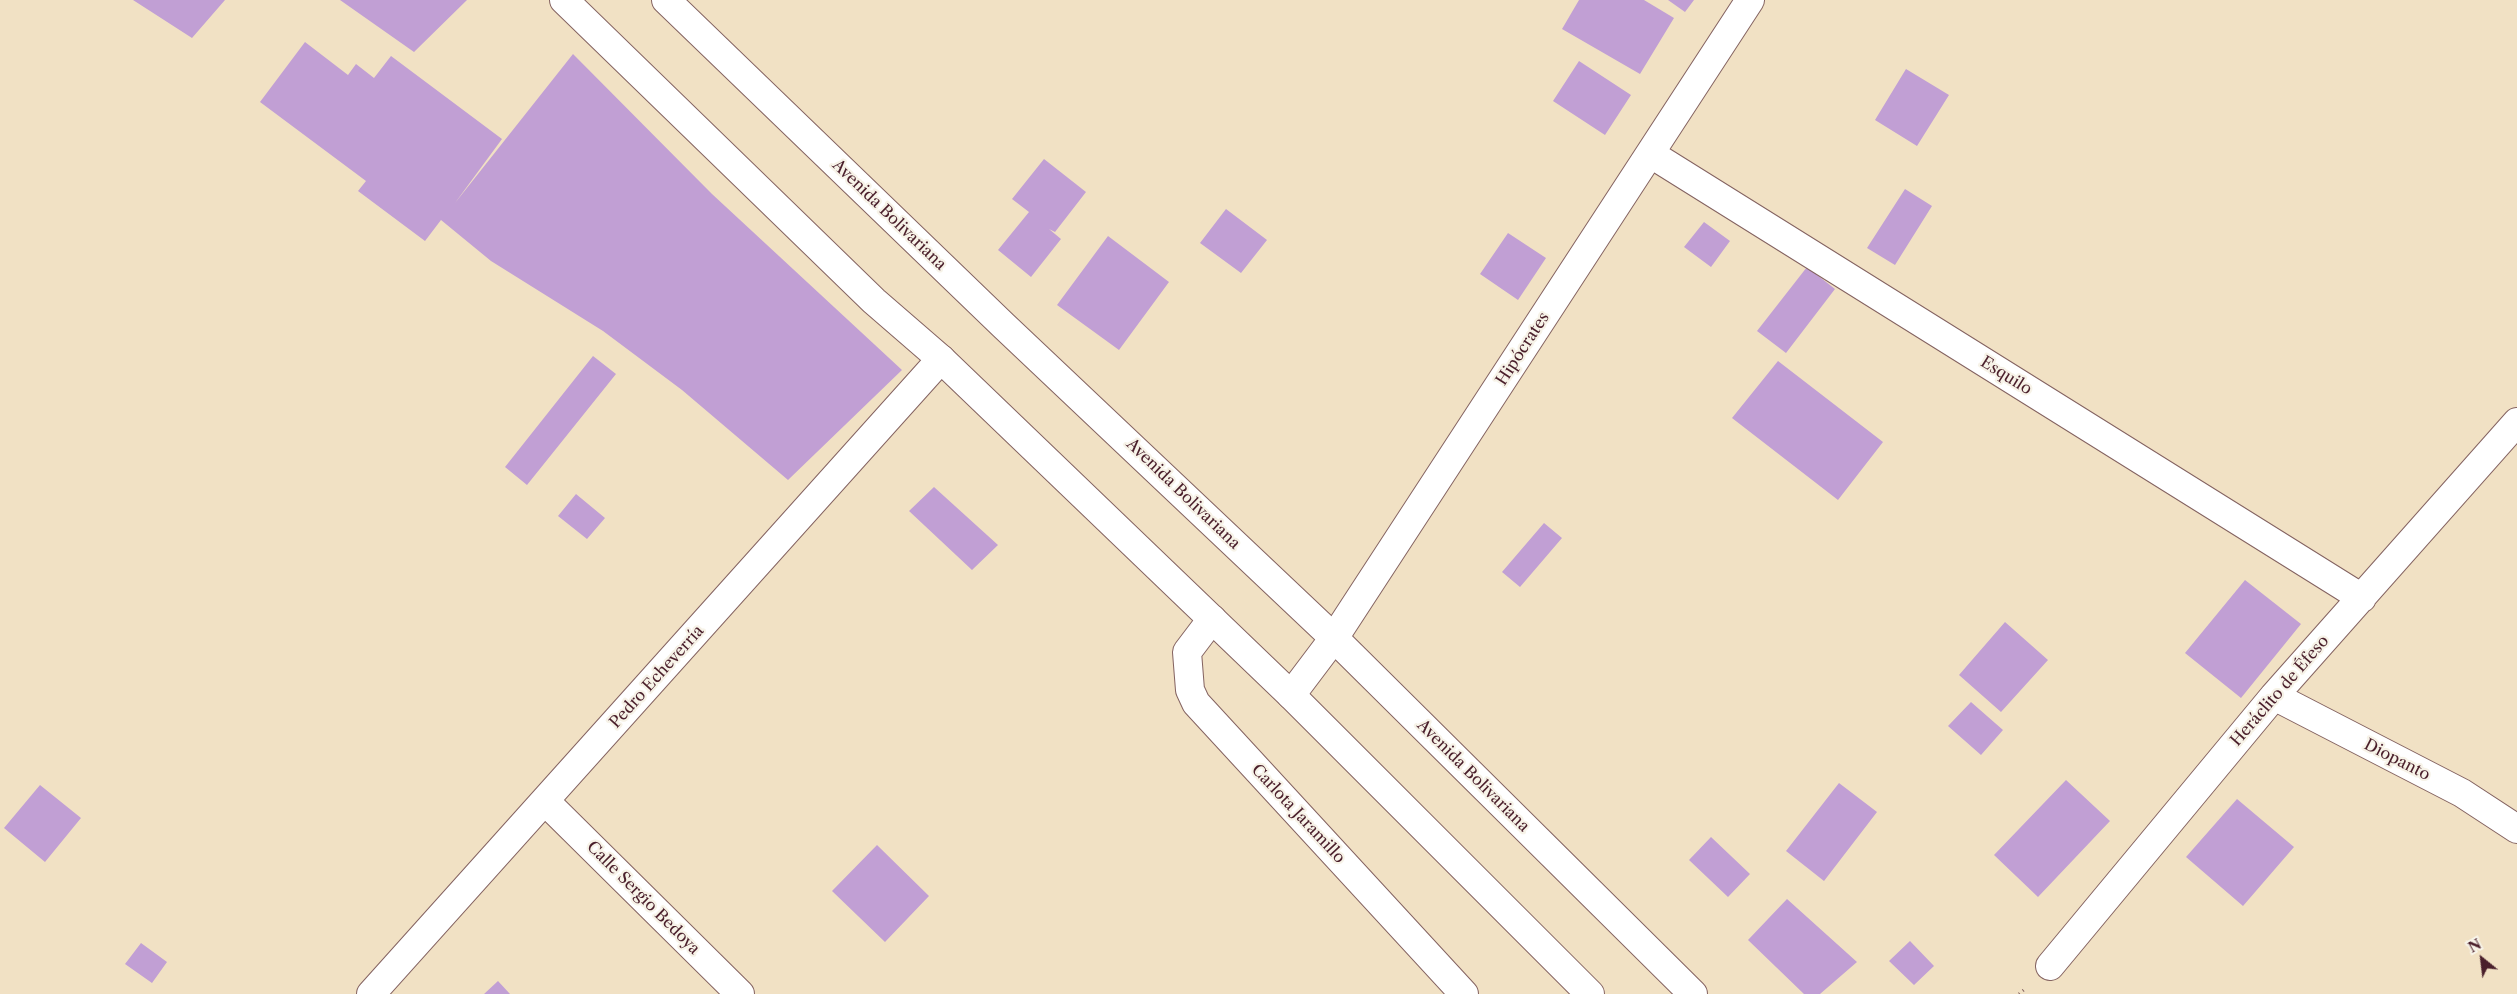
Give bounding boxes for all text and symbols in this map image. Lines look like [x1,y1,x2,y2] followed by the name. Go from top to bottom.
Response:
[828,156,950,274] street label: Avenida Bolivariana
[1492,309,1554,389] street label: Hipócrates
[1977,353,2035,399] street label: Esquilo
[1122,435,1244,553] street label: Avenida Bolivariana
[606,622,708,732] street label: Pedro Echeverría
[2227,632,2333,750] street label: Heráclito de Éfeso
[1413,716,1533,836] street label: Avenida Bolivariana
[2361,735,2433,785] street label: Diopanto
[1247,760,1349,868] street label: Carlota Jaramillo
[582,837,704,959] street label: Calle Sergio Bedoya
[2457,934,2507,984] north arrow
[2465,935,2484,957] text: N

